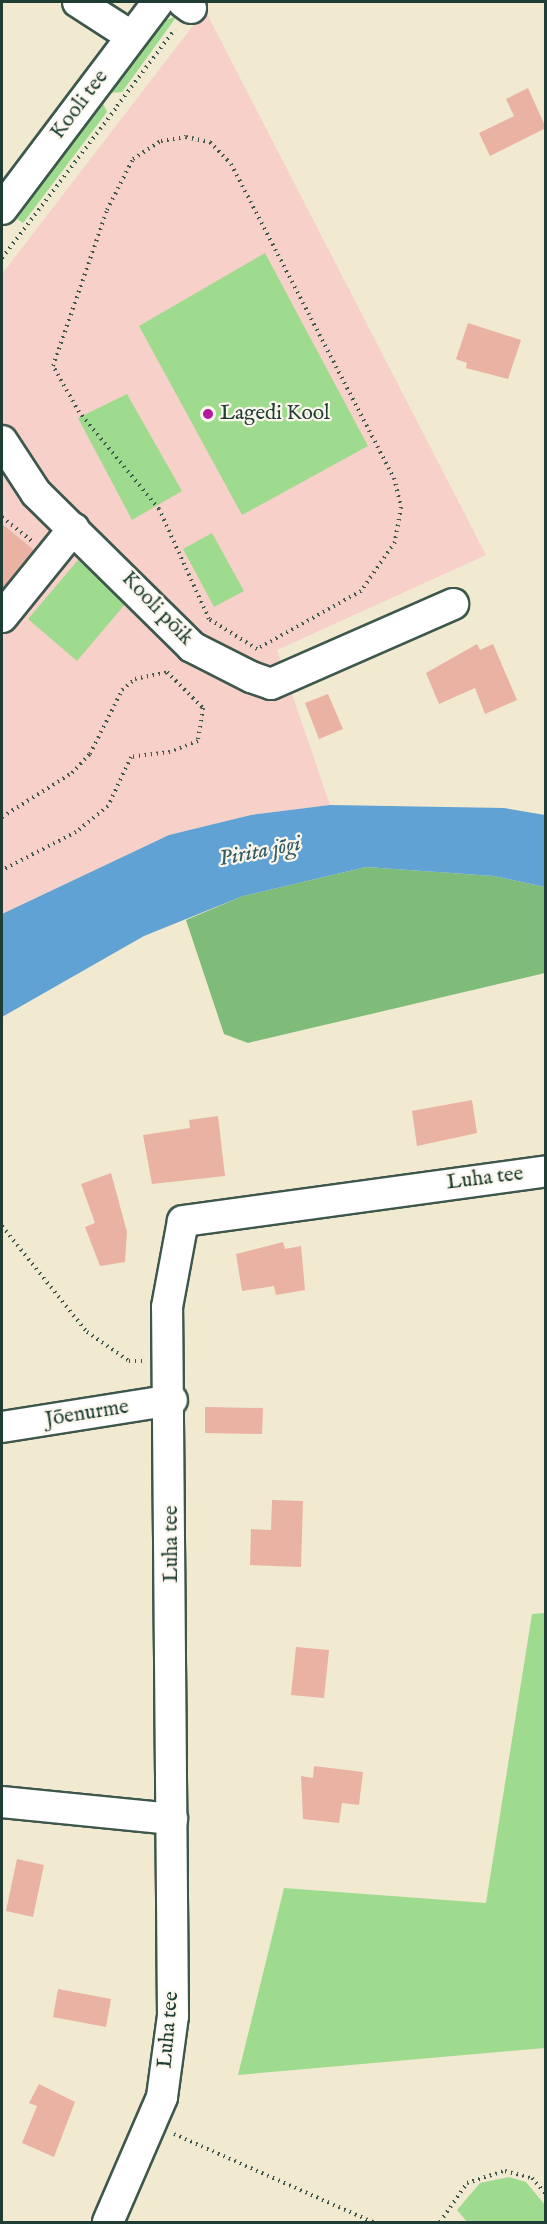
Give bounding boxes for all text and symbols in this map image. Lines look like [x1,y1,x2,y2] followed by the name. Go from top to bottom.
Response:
[46,65,114,145] street label: Kooli tee
[220,401,330,427] place label: Lagedi Kool
[201,407,215,421] marker: Lagedi Kool
[116,567,198,651] street label: Kooli põik
[217,831,303,873] water label: Pirita jõgi
[445,1162,525,1196] street label: Luha tee
[43,1395,131,1433] street label: Jõenurme
[159,1505,185,1583] street label: Luha tee
[153,1990,185,2070] street label: Luha tee

